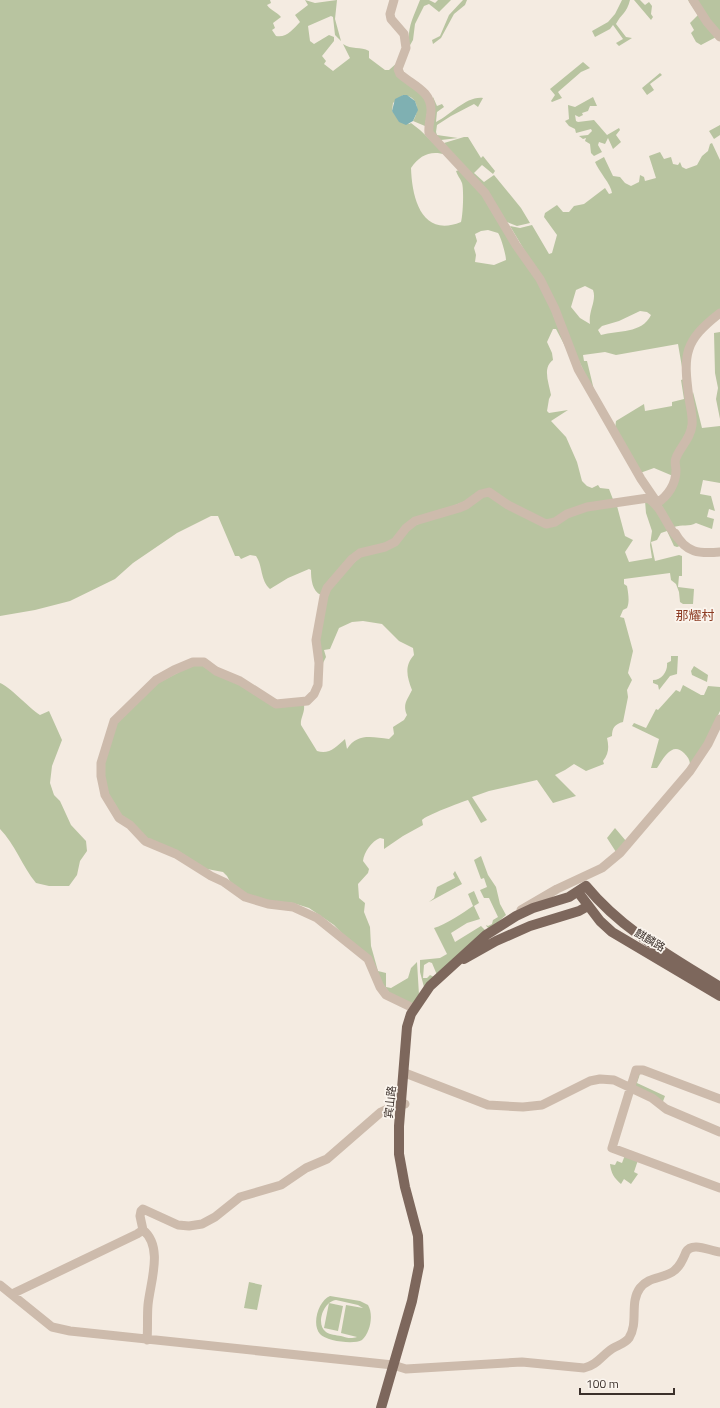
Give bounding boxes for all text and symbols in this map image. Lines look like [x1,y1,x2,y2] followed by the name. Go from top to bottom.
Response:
[675,605,715,625] district label: 那耀村
[632,925,668,955] street label: 麒麟路
[380,1085,400,1119] street label: 宾山路
[580,1370,674,1396] scale bar
[586,1374,619,1393] text: 100 m

